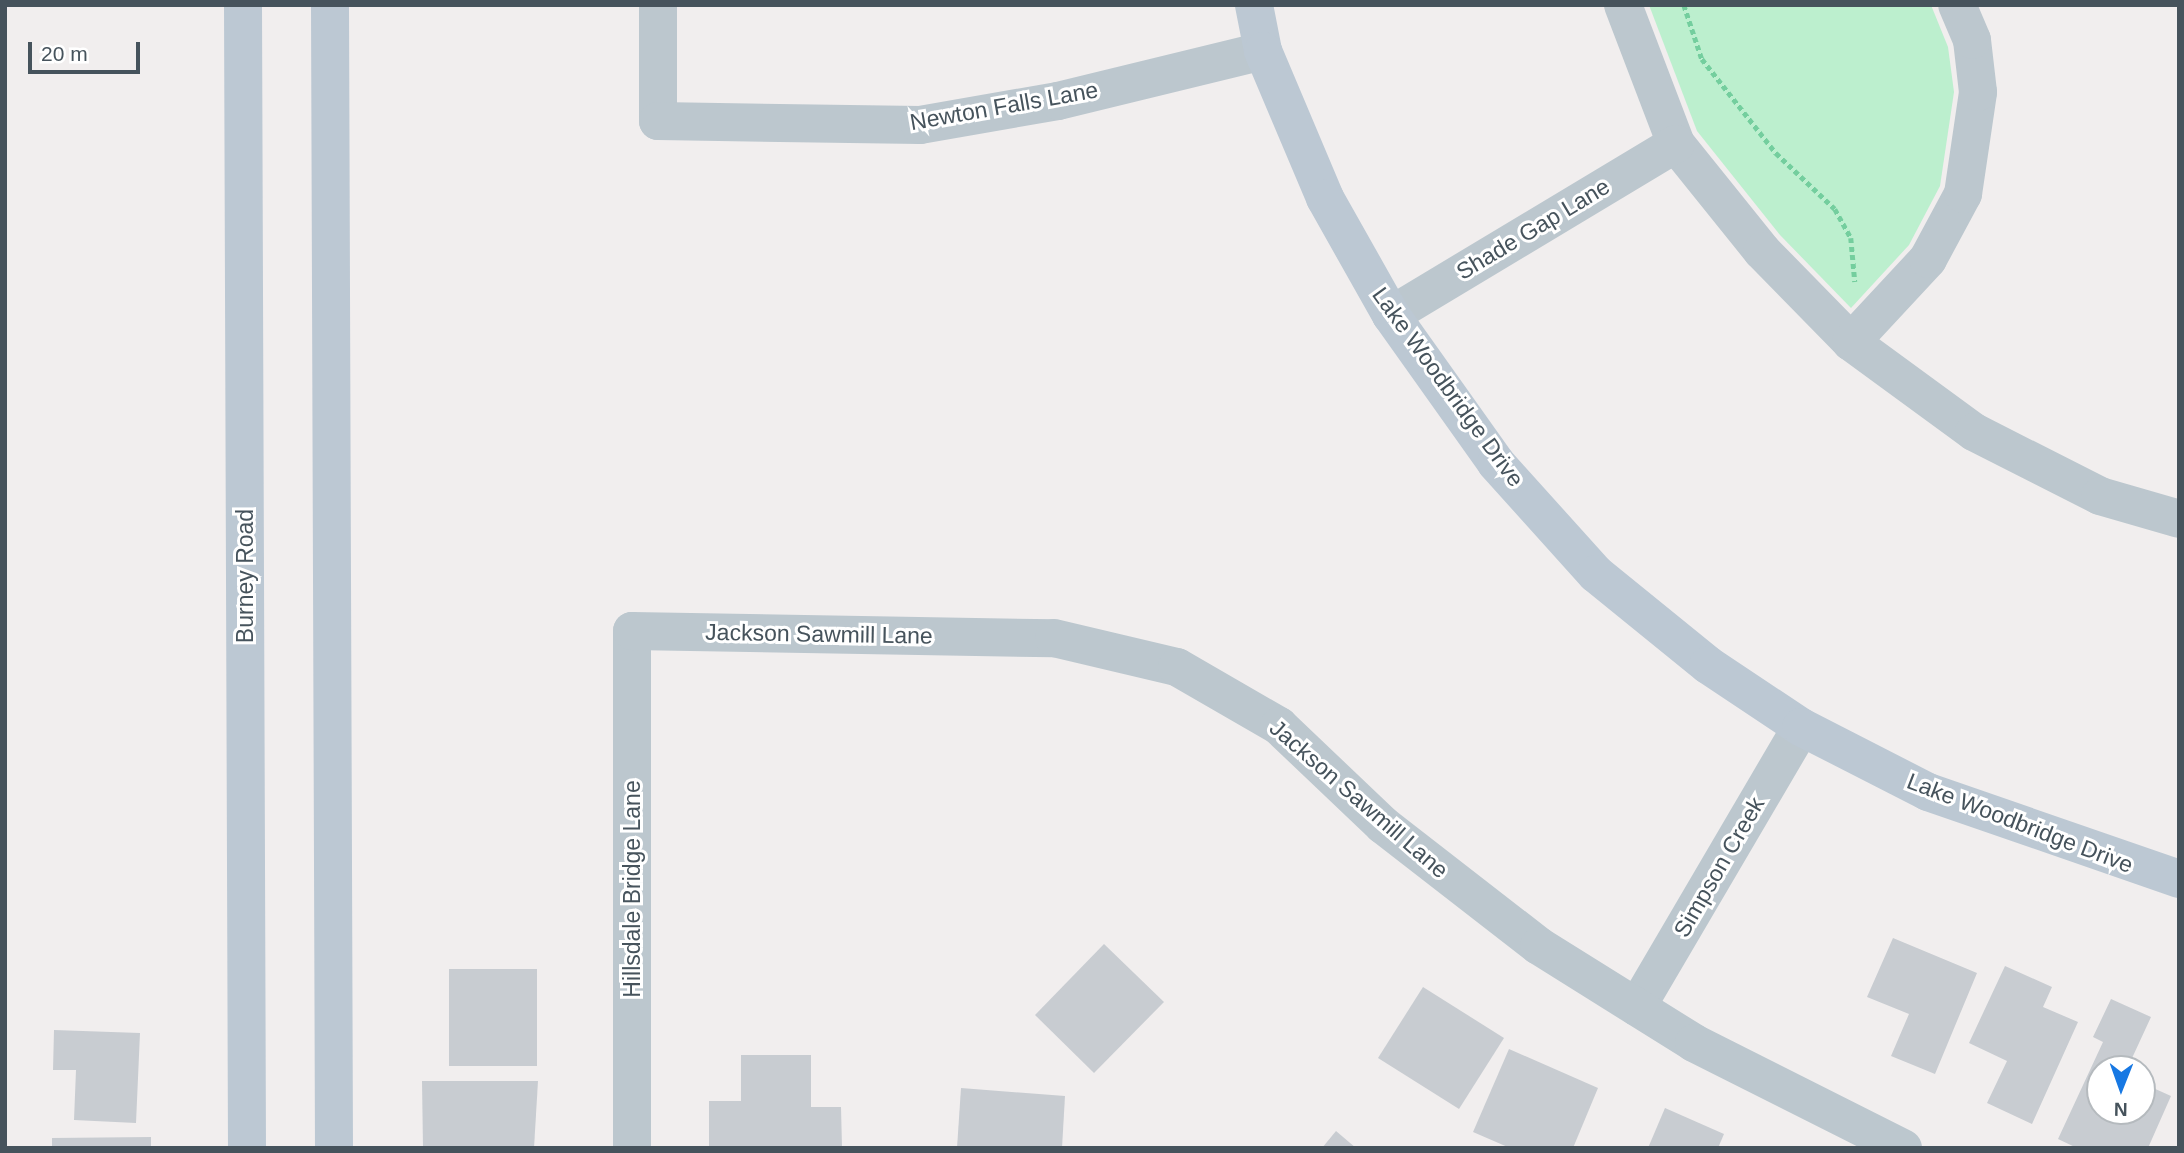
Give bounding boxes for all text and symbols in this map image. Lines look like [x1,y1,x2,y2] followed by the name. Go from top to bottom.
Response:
[32,28,144,72] scale bar
[41,42,88,65] text: 20 m
[908,76,1100,136] street label: Newton Falls Lane
[1451,172,1615,286] street label: Shade Gap Lane
[1366,282,1530,492] street label: Lake Woodbridge Drive
[231,509,259,643] street label: Burney Road
[705,618,933,650] street label: Jackson Sawmill Lane
[1264,714,1454,884] street label: Jackson Sawmill Lane
[1903,767,2137,879] street label: Lake Woodbridge Drive
[618,780,646,998] street label: Hillsdale Bridge Lane
[1668,792,1770,942] street label: Simpson Creek
[2086,1055,2156,1125] north arrow
[2114,1099,2128,1120] text: N

